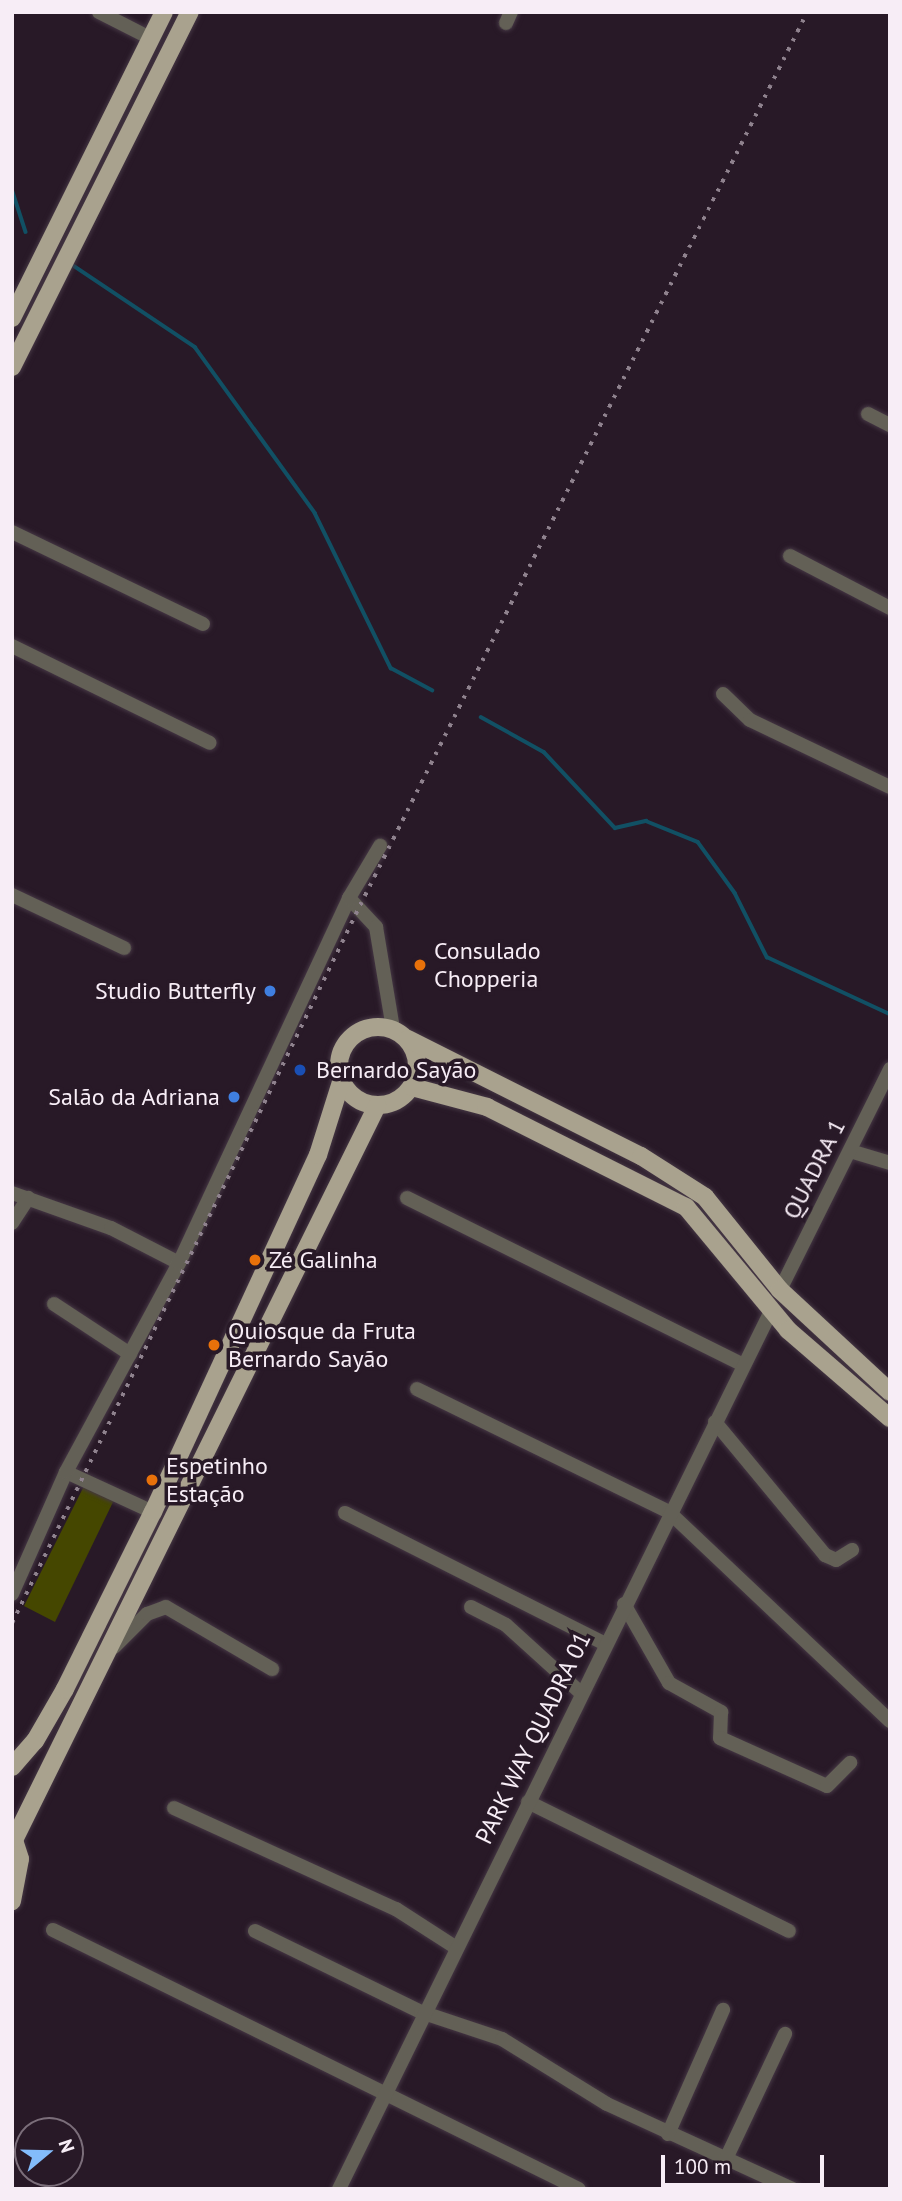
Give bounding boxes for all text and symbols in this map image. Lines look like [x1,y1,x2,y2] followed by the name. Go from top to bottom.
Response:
[434,937,541,993] place label: Consulado Chopperia
[412,957,428,973] marker: Consulado Chopperia
[95,977,256,1005] place label: Studio Butterfly
[262,983,278,999] marker: Studio Butterfly
[316,1056,476,1084] place label: Bernardo Sayão
[290,1060,310,1080] marker: Bernardo Sayão
[47,1083,220,1111] place label: Salão da Adriana
[226,1089,242,1105] marker: Salão da Adriana
[776,1114,852,1224] street label: QUADRA 1
[269,1246,378,1274] place label: Zé Galinha
[247,1252,263,1268] marker: Zé Galinha
[228,1317,416,1373] place label: Quiosque da Fruta Bernardo Sayão
[206,1337,222,1353] marker: Quiosque da Fruta Bernardo Sayão
[166,1452,268,1508] place label: Espetinho Estação
[144,1472,160,1488] marker: Espetinho Estação
[469,1626,597,1850] street label: PARK WAY QUADRA 01
[14,2117,84,2187] north arrow
[54,2136,80,2156] text: N
[664,2142,827,2186] scale bar
[674,2153,731,2180] text: 100 m

